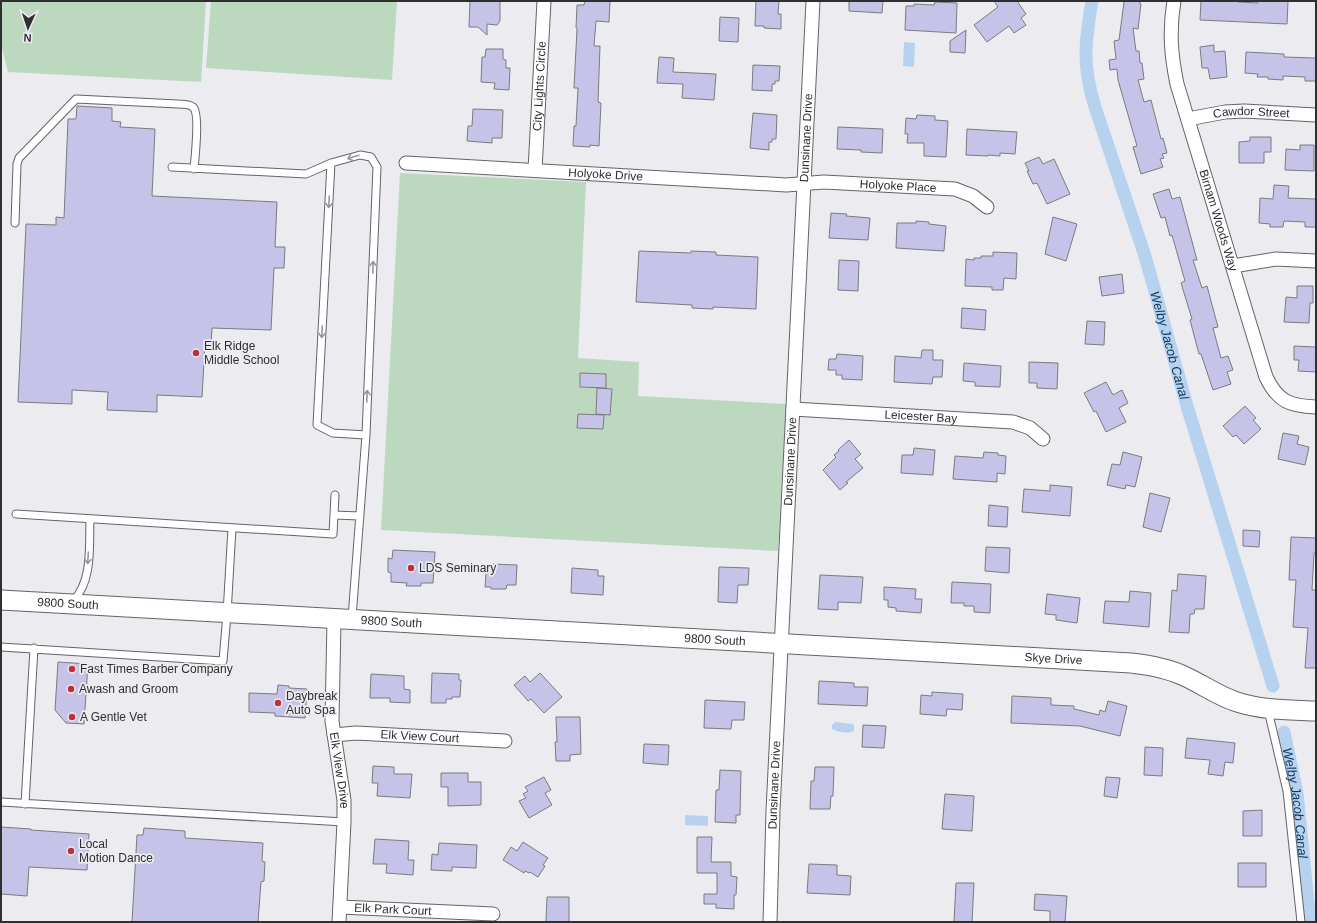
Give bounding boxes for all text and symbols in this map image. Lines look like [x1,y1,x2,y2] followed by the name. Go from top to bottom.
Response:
[8,8,48,48] north arrow
[23,32,32,44] text: N
[530,40,549,132] street label: City Lights Circle
[797,93,815,183] street label: Dunsinane Drive
[1212,104,1291,121] street label: Cawdor Street
[346,154,359,161] one-way arrow
[568,165,644,184] street label: Holyoke Drive
[1196,168,1240,273] street label: Birnam Woods Way
[859,177,937,195] street label: Holyoke Place
[326,195,333,208] one-way arrow
[369,261,376,274] one-way arrow
[1147,289,1192,402] water label: Welby Jacob Canal
[319,325,326,338] one-way arrow
[204,339,279,367] place label: Elk Ridge Middle School
[191,348,201,358] marker: Elk Ridge Middle School
[364,390,371,403] one-way arrow
[884,407,958,426] street label: Leicester Bay
[781,416,799,506] street label: Dunsinane Drive
[85,551,92,564] one-way arrow
[419,561,496,575] place label: LDS Seminary
[406,563,416,573] marker: LDS Seminary
[37,595,99,612] street label: 9800 South
[360,613,422,630] street label: 9800 South
[684,631,746,649] street label: 9800 South
[1024,650,1083,667] street label: Skye Drive
[80,662,233,676] place label: Fast Times Barber Company
[67,664,77,674] marker: Fast Times Barber Company
[79,682,178,696] place label: Awash and Groom
[66,684,76,694] marker: Awash and Groom
[286,689,338,717] place label: Daybreak Auto Spa
[273,698,283,708] marker: Daybreak Auto Spa
[80,710,147,724] place label: A Gentle Vet
[67,712,77,722] marker: A Gentle Vet
[380,727,460,746] street label: Elk View Court
[327,731,351,809] street label: Elk View Drive
[766,740,783,830] street label: Dunsinane Drive
[1280,746,1311,860] water label: Welby Jacob Canal
[79,837,153,865] place label: Local Motion Dance
[66,846,76,856] marker: Local Motion Dance
[354,901,433,918] street label: Elk Park Court

